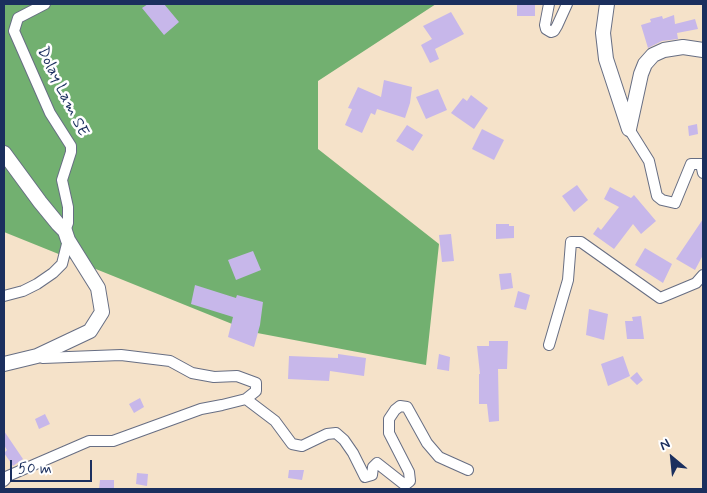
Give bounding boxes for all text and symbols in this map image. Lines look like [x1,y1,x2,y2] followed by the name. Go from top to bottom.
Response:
[32,44,92,140] street label: Dolay Lam SE
[647,433,697,483] north arrow
[657,435,673,455] text: N
[12,450,95,482] scale bar
[18,459,52,479] text: 50 m

